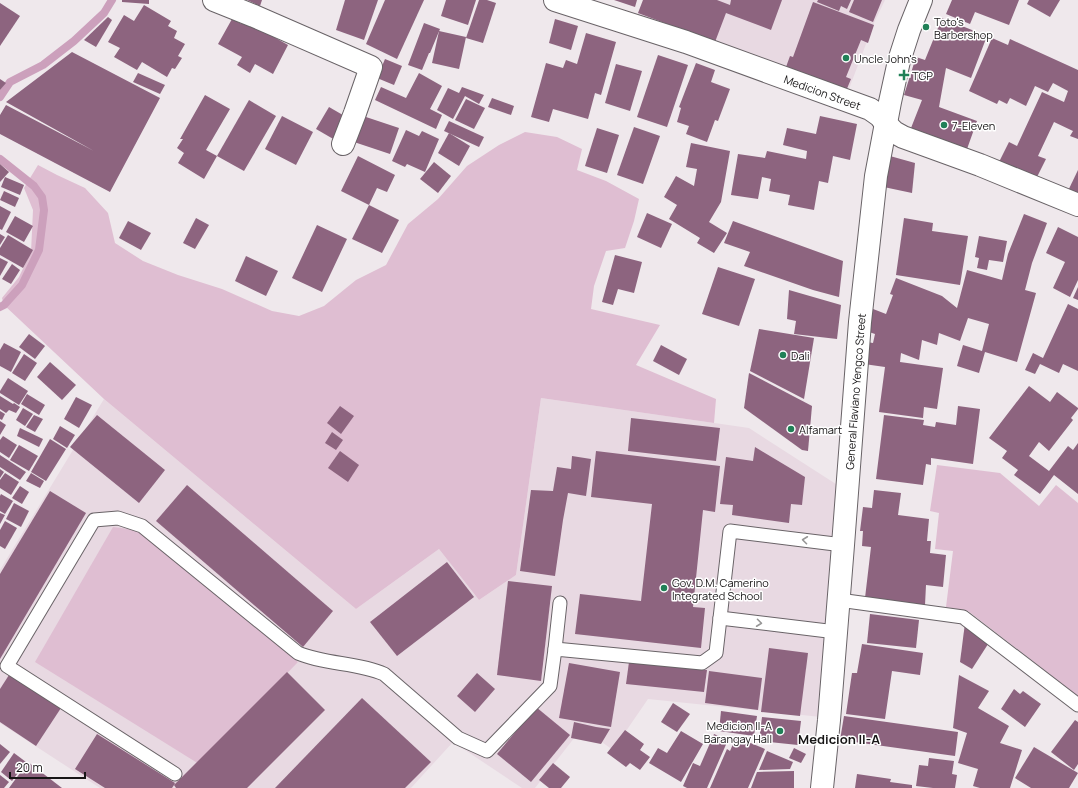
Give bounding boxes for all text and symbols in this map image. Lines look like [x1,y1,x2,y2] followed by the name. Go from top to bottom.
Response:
[934,14,993,42] place label: Toto's Barbershop
[921,22,931,32] marker: Toto's Barbershop
[854,51,917,66] place label: Uncle John's
[841,53,851,63] marker: Uncle John's
[912,68,933,83] place label: TGP
[899,70,909,80] marker: TGP
[782,71,863,113] street label: Medicion Street
[952,118,995,133] place label: 7-Eleven
[939,120,949,130] marker: 7-Eleven
[841,312,868,470] street label: General Flaviano Yengco Street
[791,348,810,363] place label: Dali
[778,350,788,360] marker: Dali
[799,422,842,437] place label: Alfamart
[786,424,796,434] marker: Alfamart
[802,536,808,545] one-way arrow
[672,575,769,603] place label: Gov. D.M. Camerino Integrated School
[659,583,669,593] marker: Gov. D.M. Camerino Integrated School
[756,618,762,627] one-way arrow
[704,718,772,746] place label: Medicion II-A Barangay Hall
[775,726,785,736] marker: Medicion II-A Barangay Hall
[798,730,880,748] district label: Medicion II-A
[10,754,85,780] scale bar
[16,759,43,776] text: 20 m

